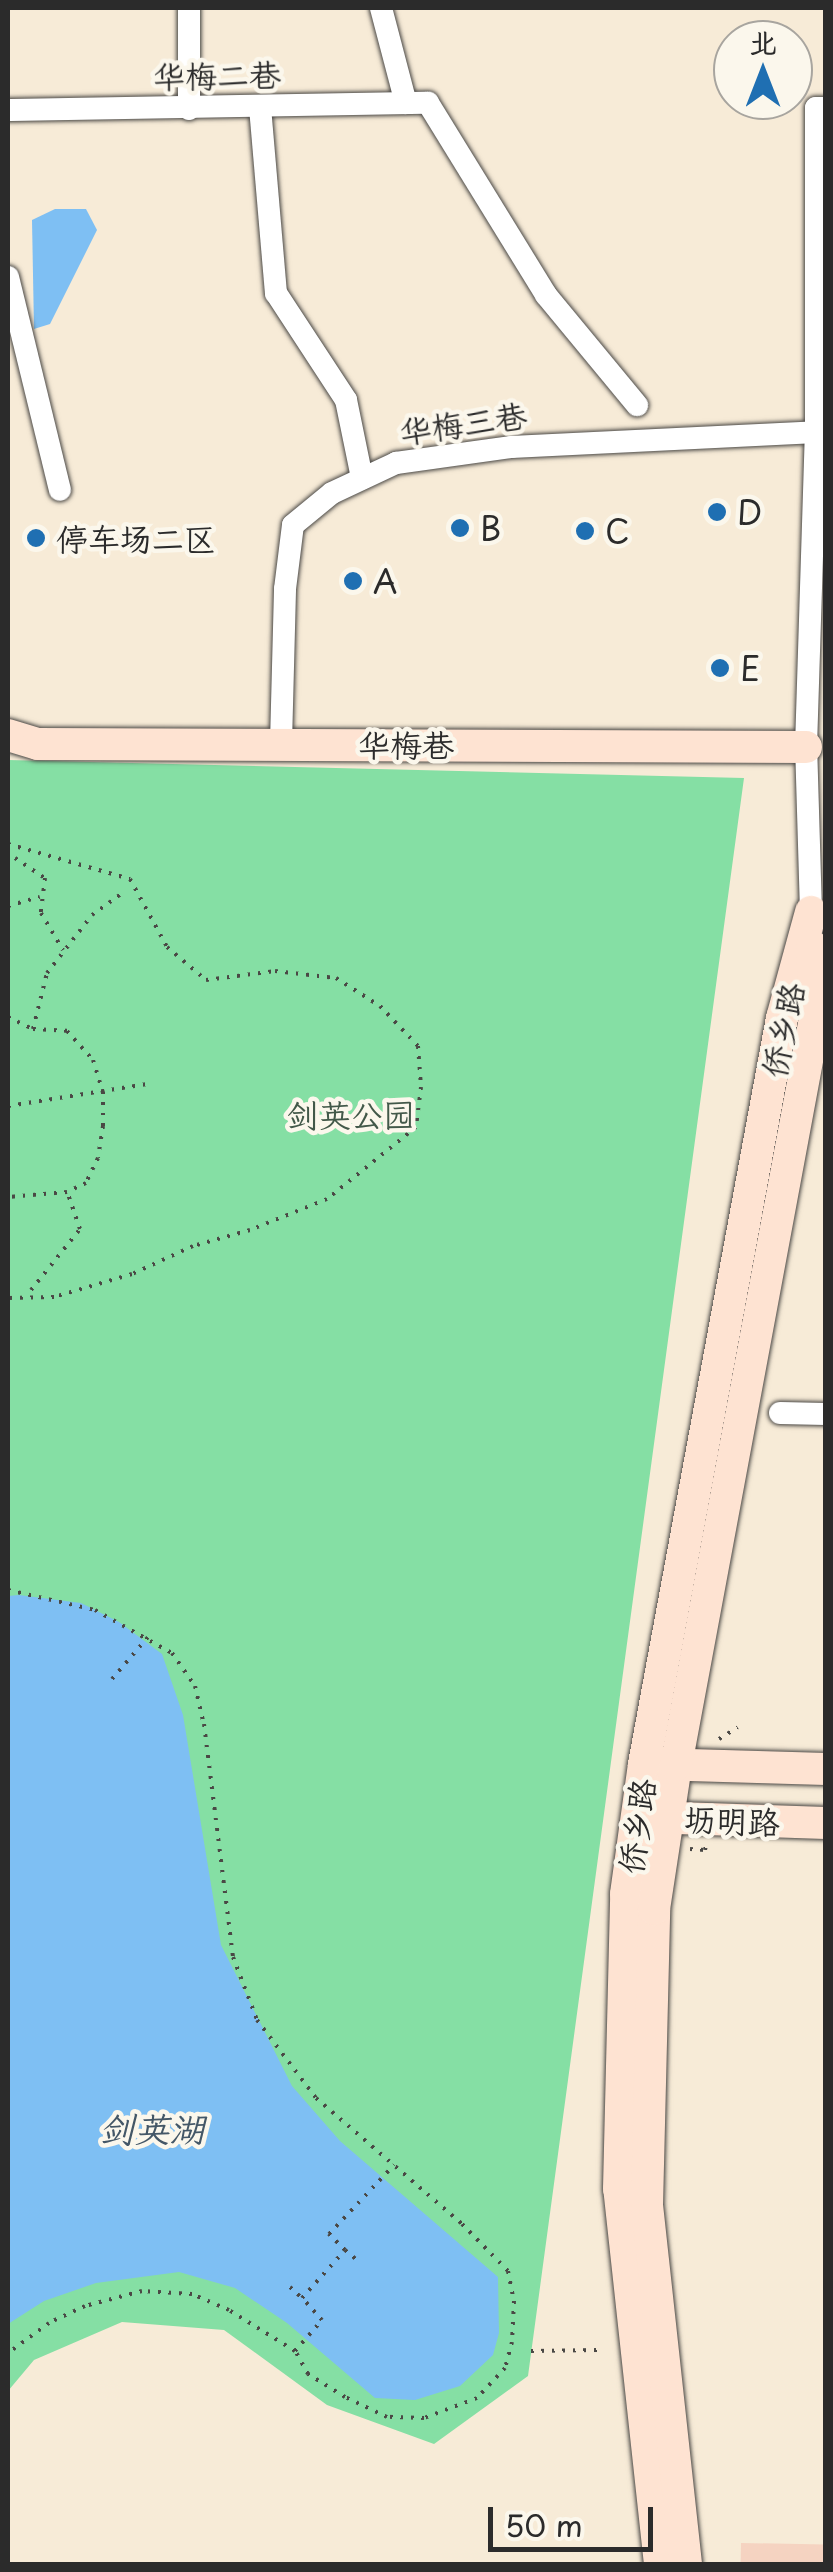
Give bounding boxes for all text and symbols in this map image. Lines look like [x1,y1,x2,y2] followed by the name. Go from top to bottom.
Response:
[713,20,813,120] north arrow
[749,20,777,63] text: 北
[153,55,281,95] street label: 华梅二巷
[397,395,529,451] street label: 华梅三巷
[737,493,762,531] place label: D
[706,501,728,523] marker: D
[480,509,501,547] place label: B
[605,512,630,550] place label: C
[449,517,471,539] marker: B
[56,519,216,557] place label: 停车场二区
[574,520,596,542] marker: C
[25,527,47,549] marker: 停车场二区
[373,562,398,600] place label: A
[342,570,364,592] marker: A
[740,649,760,687] place label: E
[709,657,731,679] marker: E
[358,725,454,763] street label: 华梅巷
[753,979,811,1081] street label: 侨乡路
[287,1095,415,1133] park label: 剑英公园
[610,1776,662,1876] street label: 侨乡路
[683,1799,781,1841] street label: 坜明路
[100,2107,204,2149] water label: 剑英湖
[493,2487,658,2549] scale bar
[505,2502,583,2547] text: 50 m

